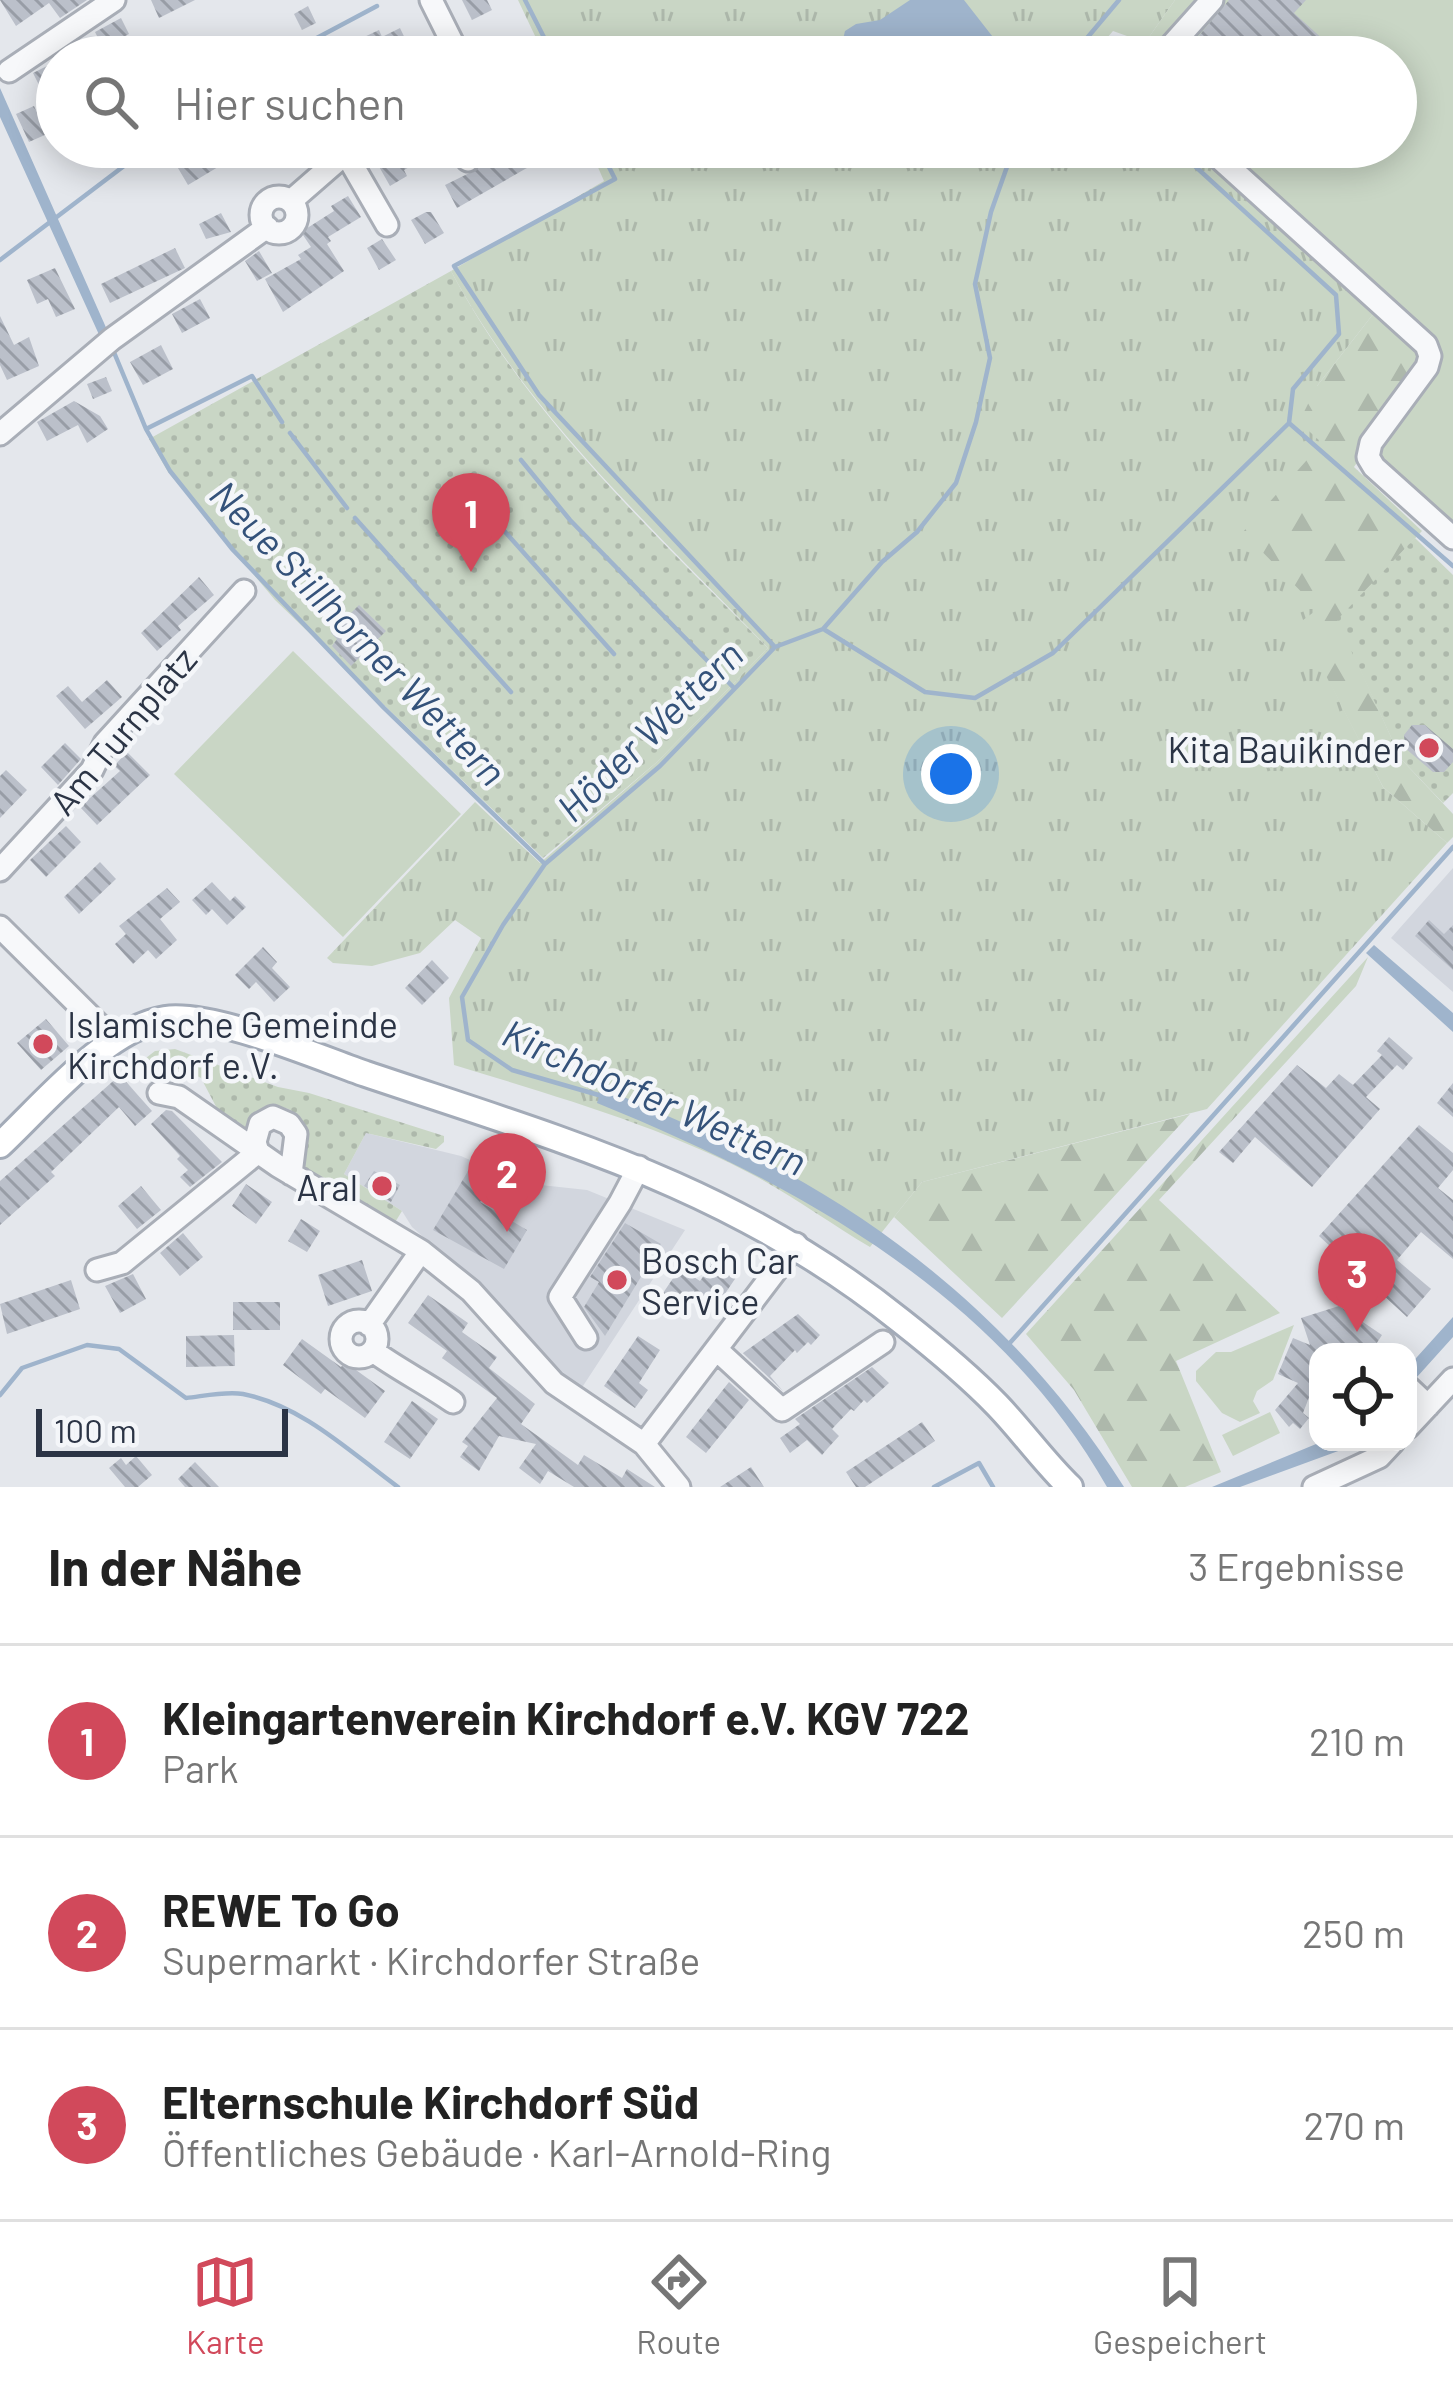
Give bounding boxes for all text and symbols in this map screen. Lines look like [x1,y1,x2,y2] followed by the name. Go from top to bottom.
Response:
[36,36,1417,168] search box
[78,69,144,135] icon: search
[174,75,406,129] text: Hier suchen
[201,470,517,794] water label: Neue Stillhorner Wettern
[432,473,510,572] pin: 1
[546,630,752,830] water label: Höder Wettern
[40,638,204,822] street label: Am Turnplatz
[1168,727,1405,770] place label: Kita Bauikinder
[1416,735,1442,761] marker: Kita Bauikinder
[921,744,981,804] your location
[67,1002,398,1086] place label: Islamische Gemeinde Kirchdorf e.V.
[496,1008,814,1184] water label: Kirchdorfer Wettern
[30,1031,56,1057] marker: Islamische Gemeinde Kirchdorf e.V.
[468,1133,546,1232] pin: 2
[296,1165,358,1208] place label: Aral
[369,1173,395,1199] marker: Aral
[1318,1233,1396,1332] pin: 3
[641,1238,799,1322] place label: Bosch Car Service
[604,1267,630,1293] marker: Bosch Car Service
[1309,1343,1417,1451] map controls
[1309,1343,1417,1451] button: locate
[36,1403,288,1456] scale bar
[54,1410,137,1450] text: 100 m
[48,1535,302,1596] text: In der Nähe
[1188,1542,1405,1589] text: 3 Ergebnisse
[162,1690,969,1744] text: Kleingartenverein Kirchdorf e.V. KGV 722
[80,1717,94,1764] text: 1
[1309,1717,1405,1764] text: 210 m
[162,1744,239,1791] text: Park
[162,1882,400,1936] text: REWE To Go
[76,1909,98,1956] text: 2
[1302,1909,1405,1956] text: 250 m
[162,1936,700,1983] text: Supermarkt · Kirchdorfer Straße
[162,2074,699,2128] text: Elternschule Kirchdorf Süd
[76,2101,98,2148] text: 3
[1304,2101,1405,2148] text: 270 m
[162,2128,831,2175] text: Öffentliches Gebäude · Karl-Arnold-Ring
[186,2249,265,2361] tab: Karte
[636,2249,721,2361] tab: Route
[1093,2249,1267,2361] tab: Gespeichert

